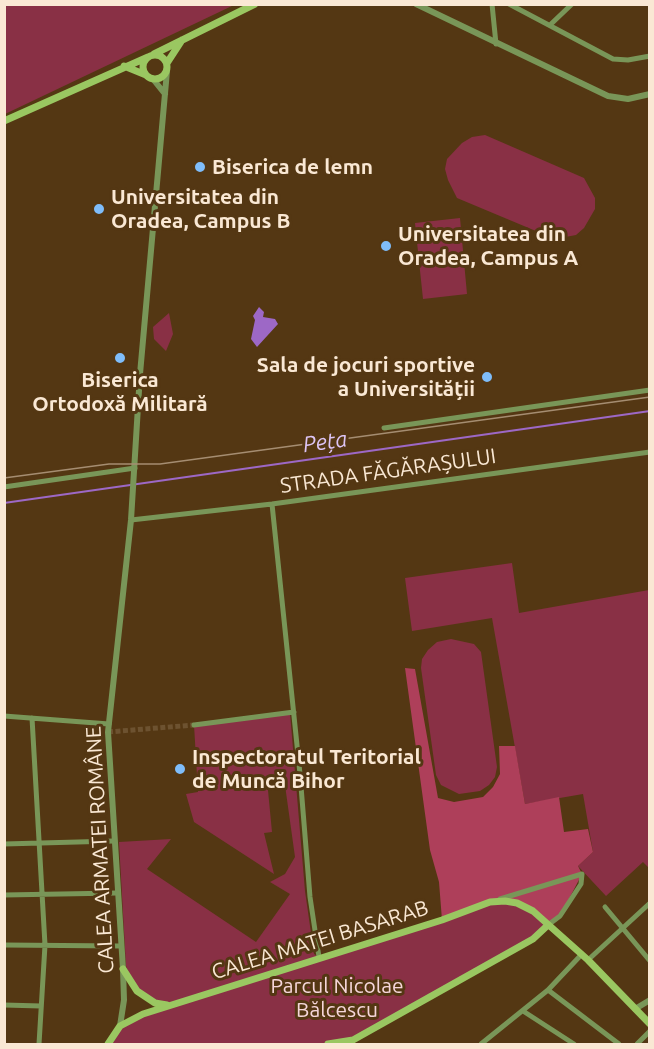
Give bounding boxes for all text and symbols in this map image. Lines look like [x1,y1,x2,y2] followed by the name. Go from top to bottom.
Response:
[212,154,373,180] place label: Biserica de lemn
[193,160,207,174] marker: Biserica de lemn
[111,184,290,234] place label: Universitatea din Oradea, Campus B
[92,202,106,216] marker: Universitatea din Oradea, Campus B
[398,221,578,271] place label: Universitatea din Oradea, Campus A
[379,239,393,253] marker: Universitatea din Oradea, Campus A
[113,351,127,365] marker: Biserica Ortodoxă Militară
[257,352,475,402] place label: Sala de jocuri sportive a Universității
[32,367,208,417] place label: Biserica Ortodoxă Militară
[480,370,494,384] marker: Sala de jocuri sportive a Universității
[301,426,349,458] water label: Peța
[278,443,498,499] street label: STRADA FĂGĂRAȘULUI
[81,726,119,974] street label: CALEA ARMATEI ROMÂNE
[192,744,421,794] place label: Inspectoratul Teritorial de Muncă Bihor
[173,762,187,776] marker: Inspectoratul Teritorial de Muncă Bihor
[209,895,431,985] street label: CALEA MATEI BASARAB
[270,973,404,1023] park label: Parcul Nicolae Bălcescu

